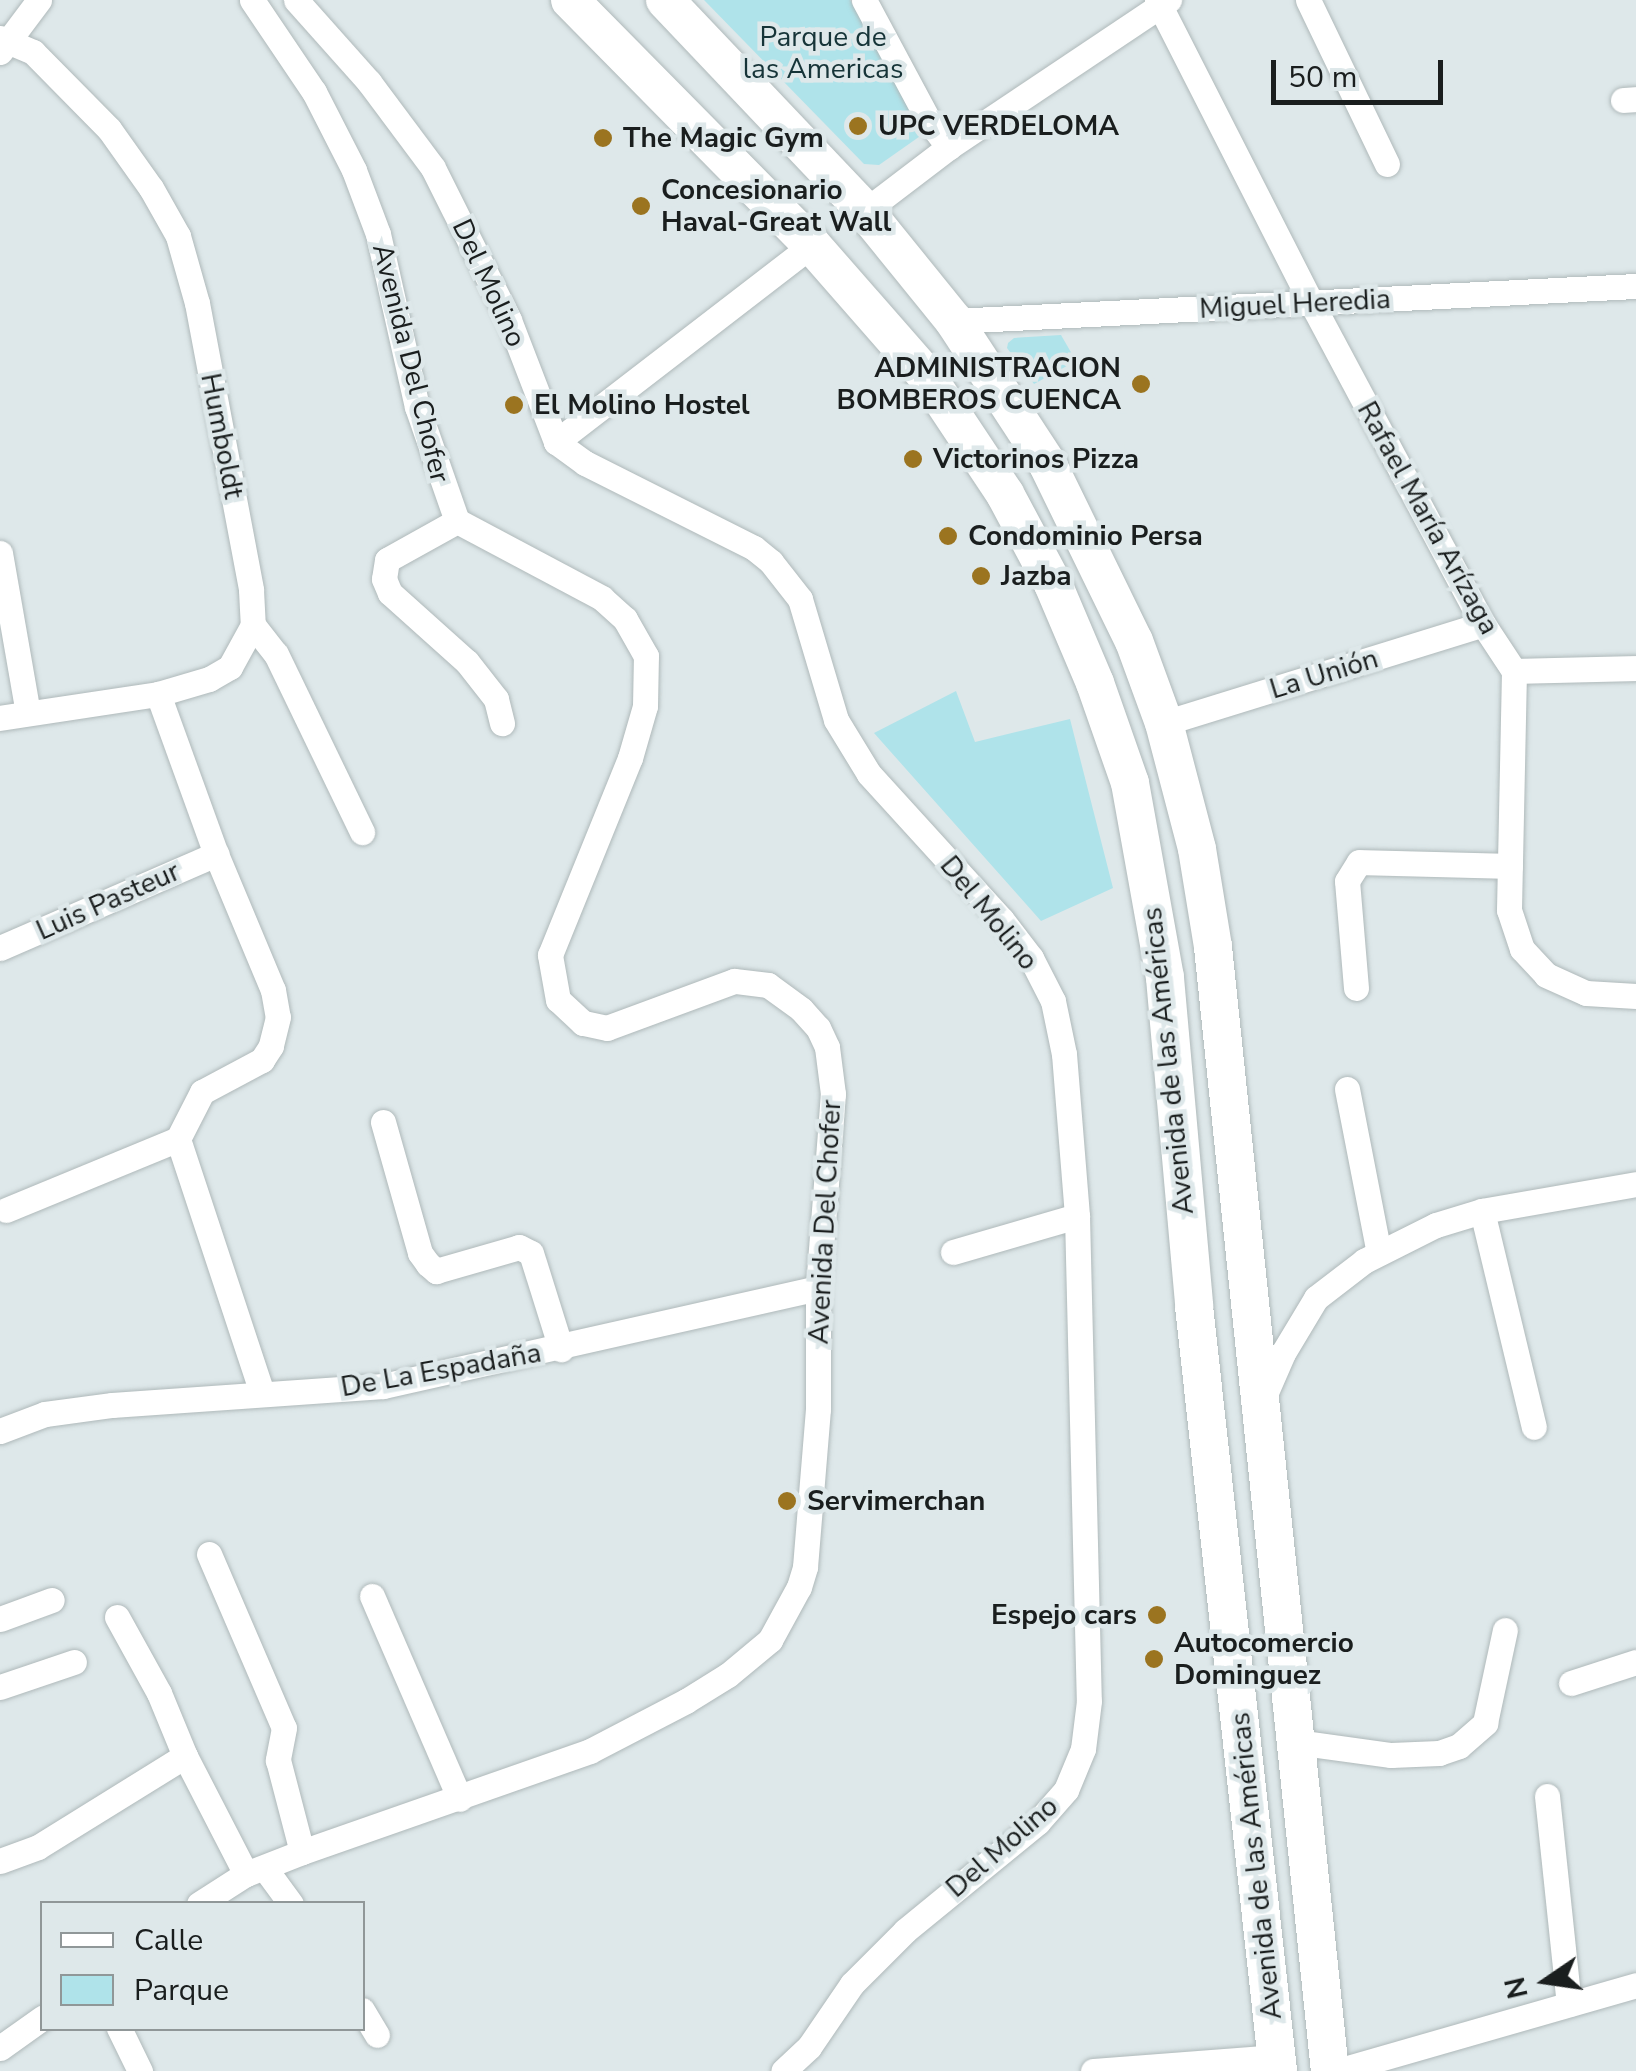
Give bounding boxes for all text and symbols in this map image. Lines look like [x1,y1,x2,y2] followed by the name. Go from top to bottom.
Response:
[743,20,903,86] park label: Parque de las Americas
[1276,40,1448,102] scale bar
[1288,57,1357,98] text: 50 m
[878,109,1119,143] place label: UPC VERDELOMA
[847,115,869,137] marker: UPC VERDELOMA
[623,121,824,155] place label: The Magic Gym
[592,127,614,149] marker: The Magic Gym
[661,173,891,239] place label: Concesionario Haval-Great Wall
[630,195,652,217] marker: Concesionario Haval-Great Wall
[445,214,533,352] street label: Del Molino
[365,240,457,486] street label: Avenida Del Chofer
[1198,282,1392,326] street label: Miguel Heredia
[836,351,1121,417] place label: ADMINISTRACION BOMBEROS CUENCA
[193,370,251,502] street label: Humboldt
[1130,373,1152,395] marker: ADMINISTRACION BOMBEROS CUENCA
[534,388,750,422] place label: El Molino Hostel
[503,394,525,416] marker: El Molino Hostel
[1350,396,1506,640] street label: Rafael María Arízaga
[933,442,1139,476] place label: Victorinos Pizza
[902,448,924,470] marker: Victorinos Pizza
[968,519,1203,553] place label: Condominio Persa
[937,525,959,547] marker: Condominio Persa
[1001,559,1072,593] place label: Jazba
[970,565,992,587] marker: Jazba
[1266,642,1382,706] street label: La Unión
[933,849,1045,977] street label: Del Molino
[31,854,185,948] street label: Luis Pasteur
[1135,906,1201,1216] street label: Avenida de las Américas
[802,1099,848,1345] street label: Avenida Del Chofer
[338,1336,544,1404] street label: De La Espadaña
[807,1484,985,1518] place label: Servimerchan
[776,1490,798,1512] marker: Servimerchan
[991,1598,1137,1632] place label: Espejo cars
[1146,1604,1168,1626] marker: Espejo cars
[1174,1626,1354,1692] place label: Autocomercio Dominguez
[1143,1648,1165,1670] marker: Autocomercio Dominguez
[1223,1711,1289,2021] street label: Avenida de las Américas
[939,1789,1065,1905] street label: Del Molino
[40,1901,365,2031] legend
[134,1920,203,1961] text: Calle
[1496,1931,1596,2031] north arrow
[134,1970,229,2011] text: Parque
[1496,1973,1538,2002] text: N

